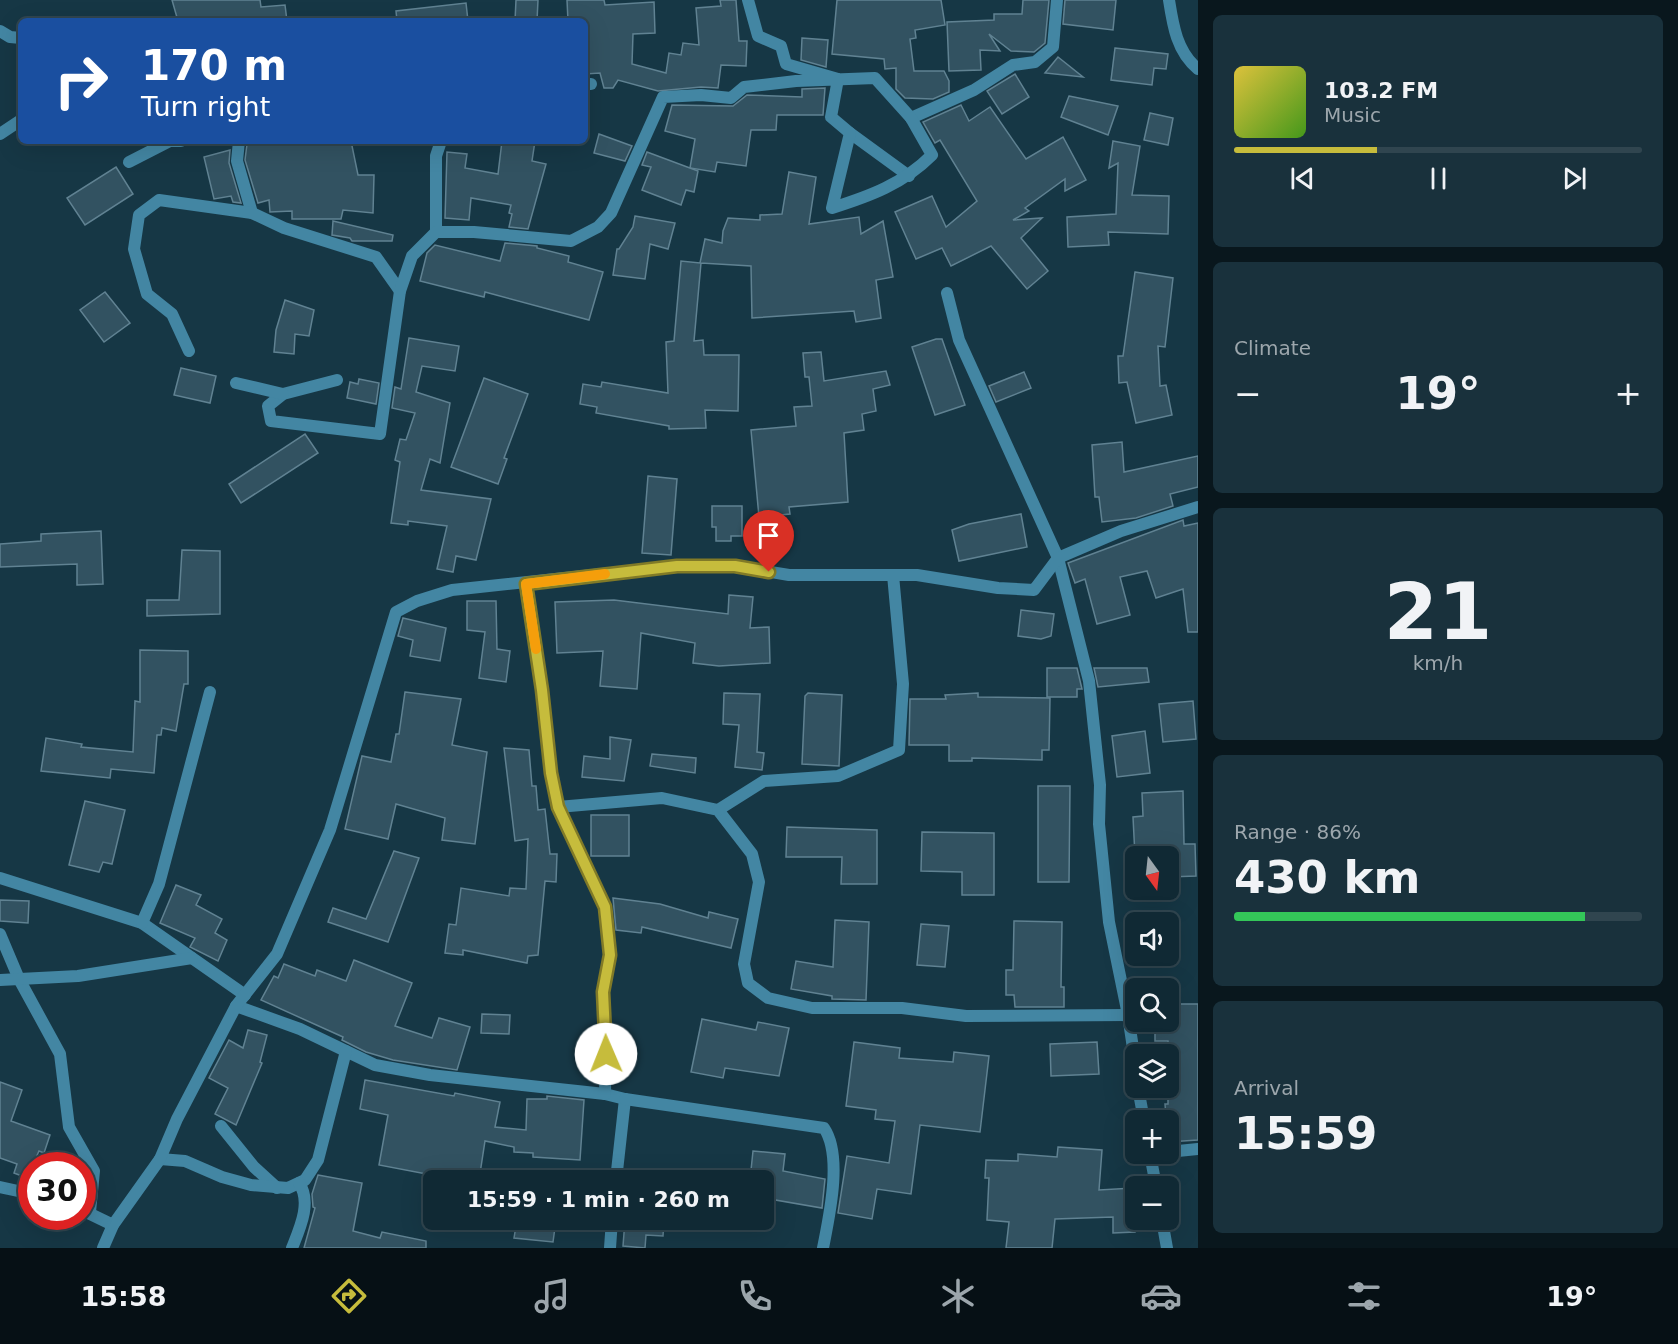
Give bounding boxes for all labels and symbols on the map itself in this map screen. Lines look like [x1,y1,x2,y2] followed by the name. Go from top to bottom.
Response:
[743,510,794,572] pin
[1125,846,1179,900] north arrow
[574,1022,638,1086] position arrow
[18,1152,96,1230] speed limit sign: 30

